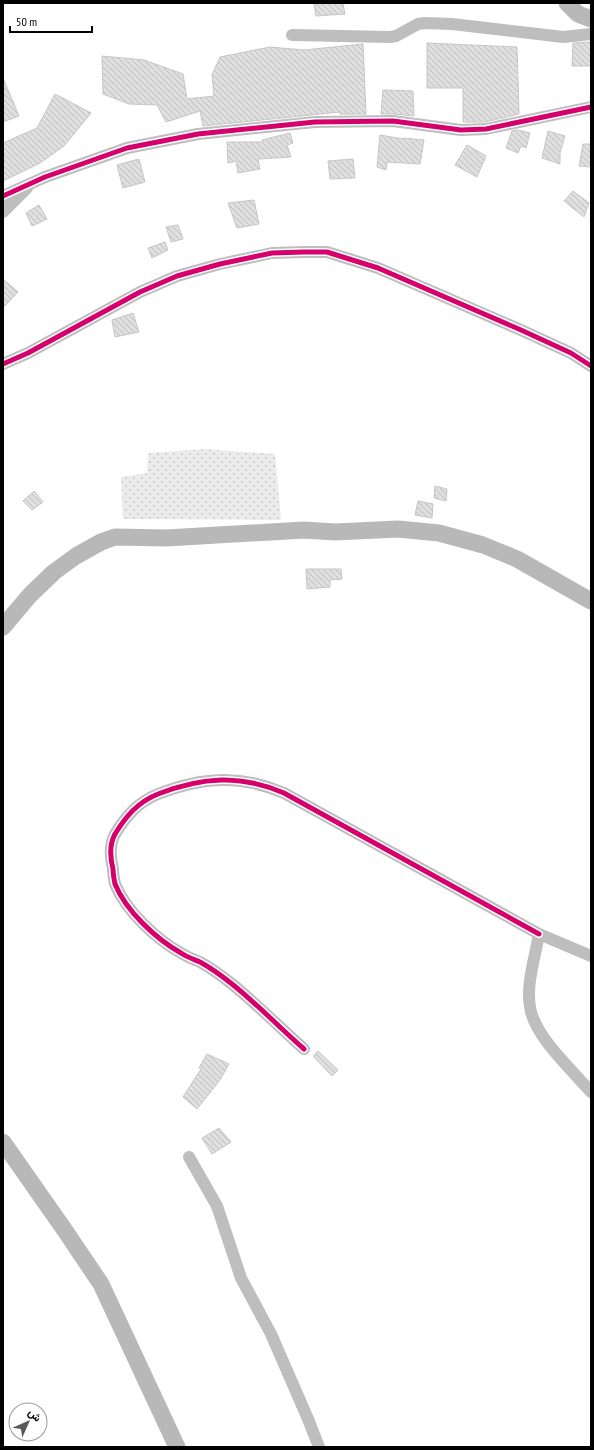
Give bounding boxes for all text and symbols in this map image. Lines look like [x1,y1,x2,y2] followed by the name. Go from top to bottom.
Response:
[10,8,92,34] scale bar
[16,14,37,29] text: 50 m
[8,1402,48,1442] north arrow
[25,1405,45,1425] text: ش

